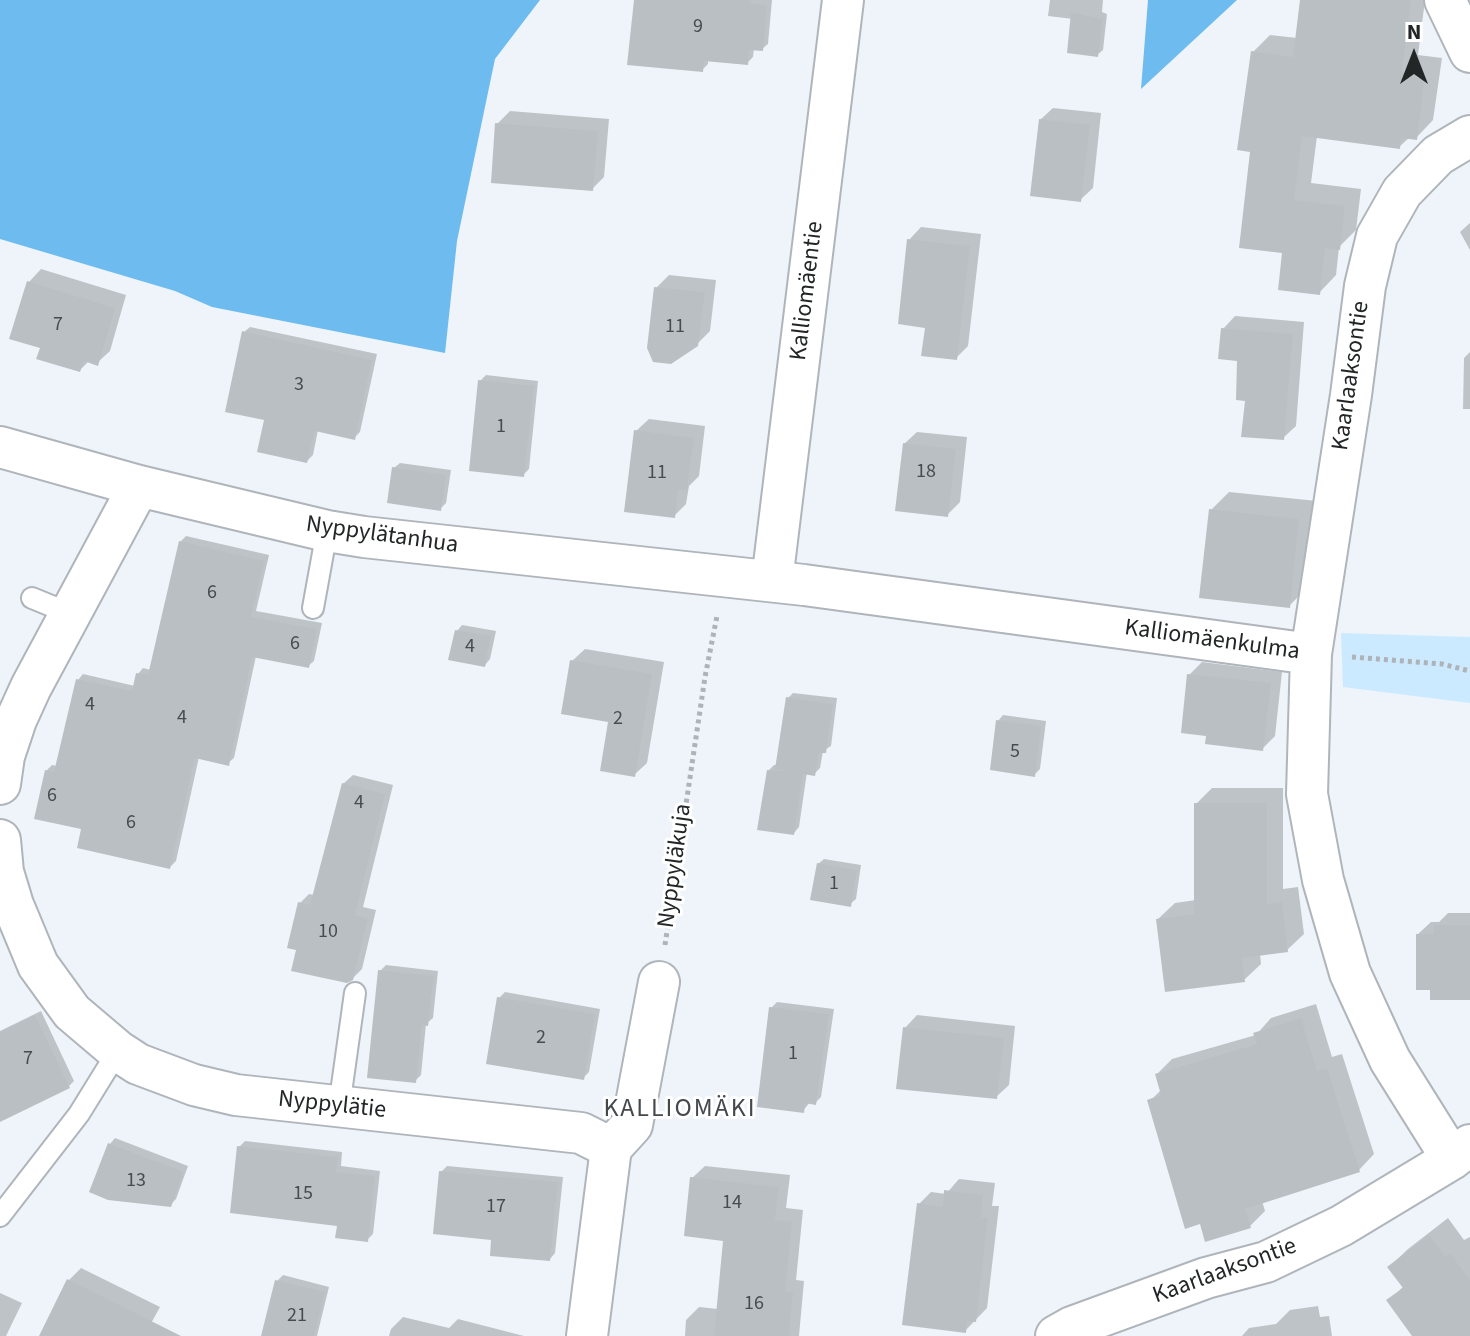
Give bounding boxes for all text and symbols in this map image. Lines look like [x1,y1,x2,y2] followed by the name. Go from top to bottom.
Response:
[693,16,703,40] house number: 9
[1374,16,1454,96] north arrow
[1407,16,1421,48] text: N
[785,220,831,362] street label: Kalliomäentie
[1327,299,1377,453] street label: Kaarlaaksontie
[53,314,63,338] house number: 7
[665,316,685,340] house number: 11
[294,374,304,398] house number: 3
[496,416,506,440] house number: 1
[916,461,936,485] house number: 18
[647,462,667,486] house number: 11
[304,511,460,561] street label: Nyppylätanhua
[207,582,217,606] house number: 6
[1122,614,1302,668] street label: Kalliomäenkulma
[290,633,300,657] house number: 6
[465,636,475,660] house number: 4
[85,694,95,718] house number: 4
[177,707,187,731] house number: 4
[613,708,623,732] house number: 2
[1010,741,1020,765] house number: 5
[47,785,57,809] house number: 6
[354,792,364,816] house number: 4
[653,802,699,930] street label: Nyppyläkuja
[126,812,136,836] house number: 6
[829,873,839,897] house number: 1
[318,921,338,945] house number: 10
[536,1027,546,1051] house number: 2
[788,1043,798,1067] house number: 1
[23,1048,33,1072] house number: 7
[277,1086,387,1126] street label: Nyppylätie
[603,1094,757,1126] district label: KALLIOMÄKI
[126,1170,146,1194] house number: 13
[293,1183,313,1207] house number: 15
[722,1192,742,1216] house number: 14
[486,1196,506,1220] house number: 17
[1149,1233,1301,1311] street label: Kaarlaaksontie
[744,1293,764,1317] house number: 16
[287,1305,307,1329] house number: 21

